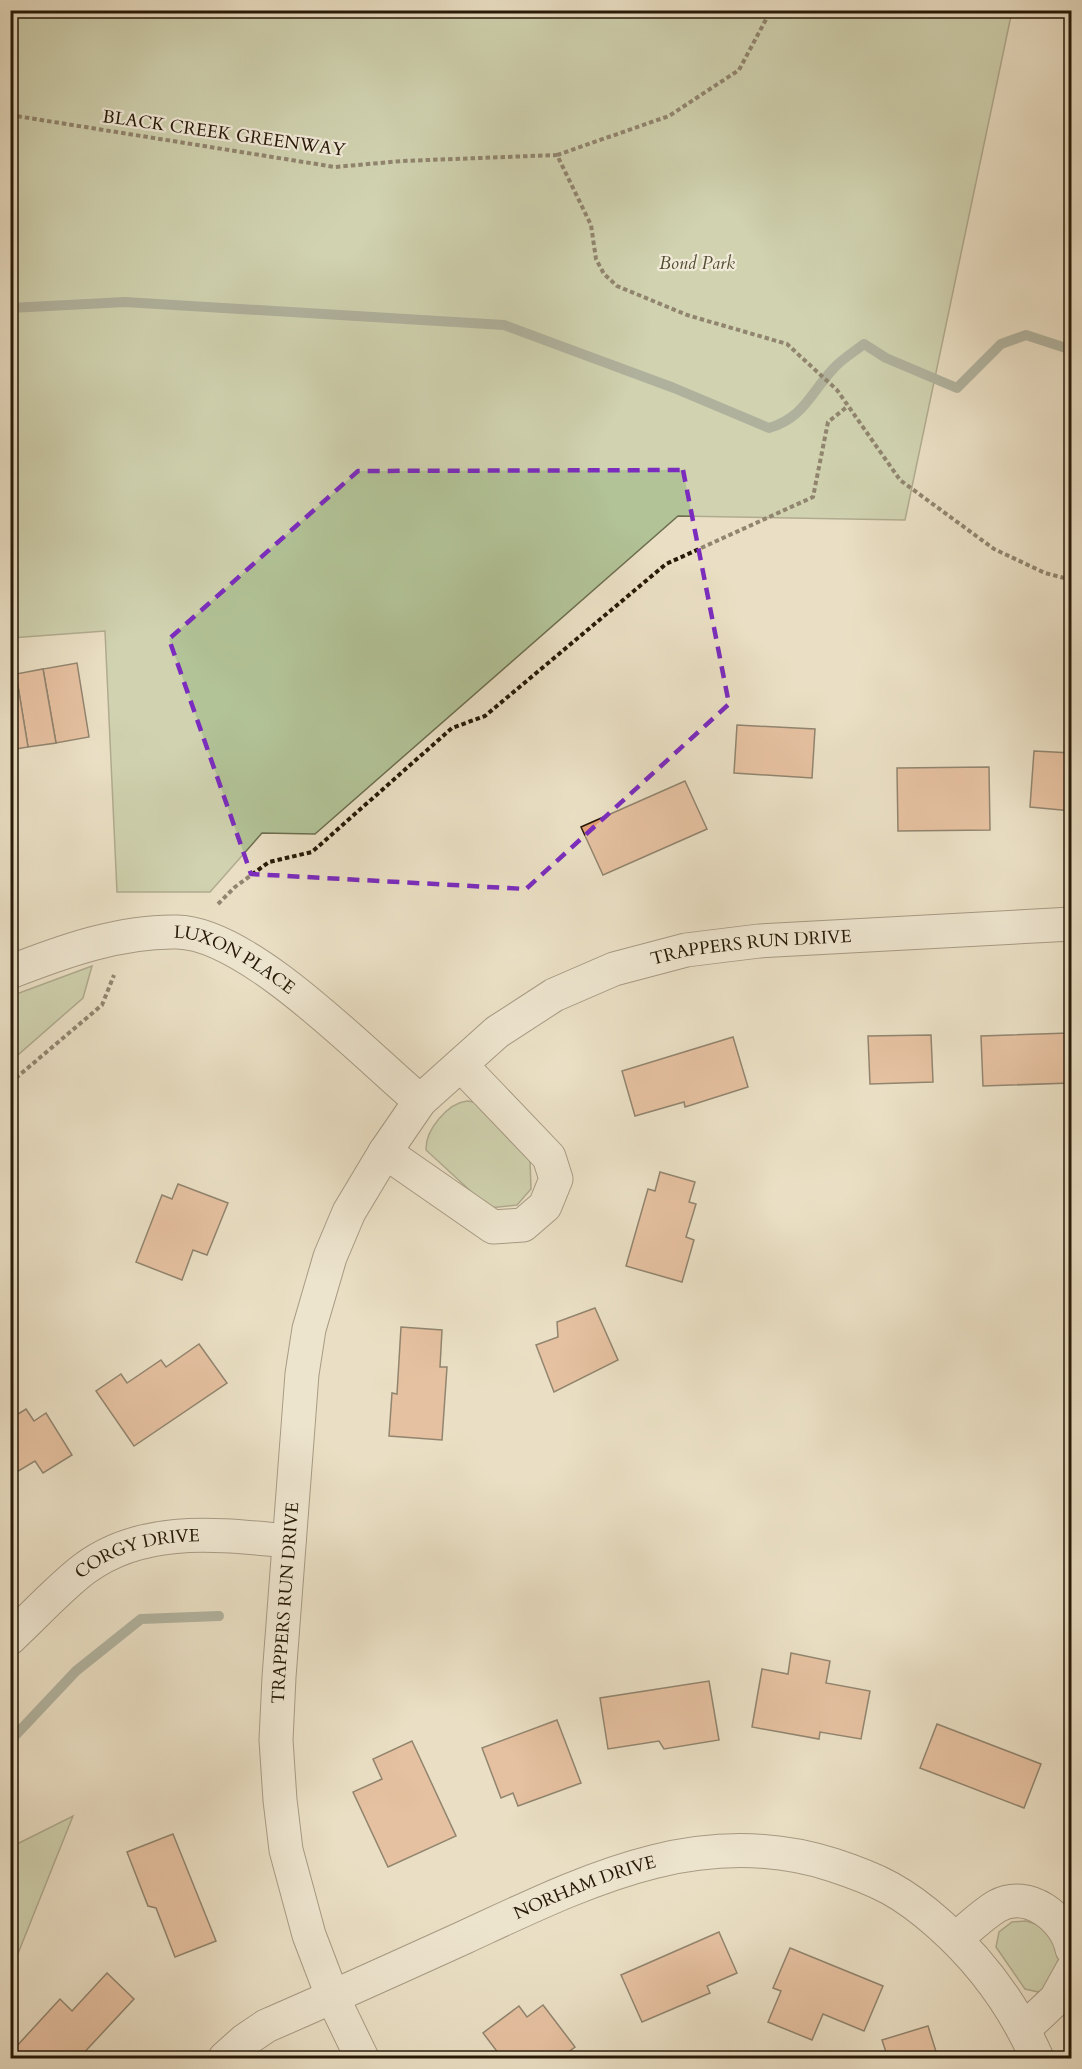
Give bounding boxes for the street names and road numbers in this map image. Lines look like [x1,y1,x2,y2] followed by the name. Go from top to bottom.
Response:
[101,104,348,163] street label: BLACK CREEK GREENWAY
[173,920,300,1000] street label: LUXON PLACE
[648,924,852,972] street label: TRAPPERS RUN DRIVE
[266,1501,305,1704] street label: TRAPPERS RUN DRIVE
[69,1523,200,1585] street label: CORGY DRIVE
[510,1850,659,1926] street label: NORHAM DRIVE

